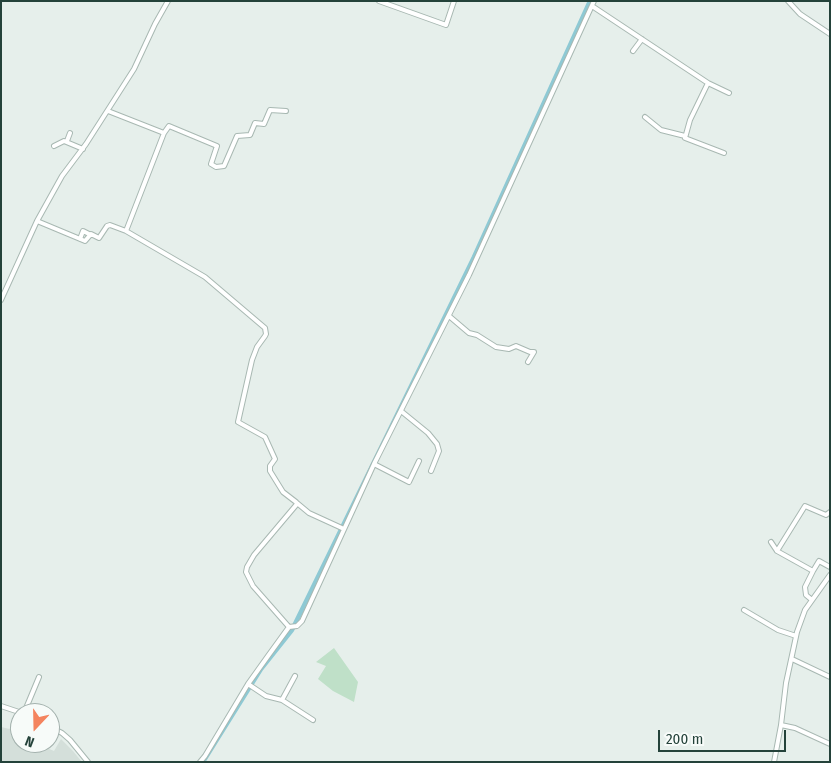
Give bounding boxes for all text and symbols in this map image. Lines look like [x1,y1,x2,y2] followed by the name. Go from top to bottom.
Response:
[10,703,60,753] north arrow
[661,720,788,752] scale bar
[666,730,703,748] text: 200 m
[23,732,37,751] text: N

